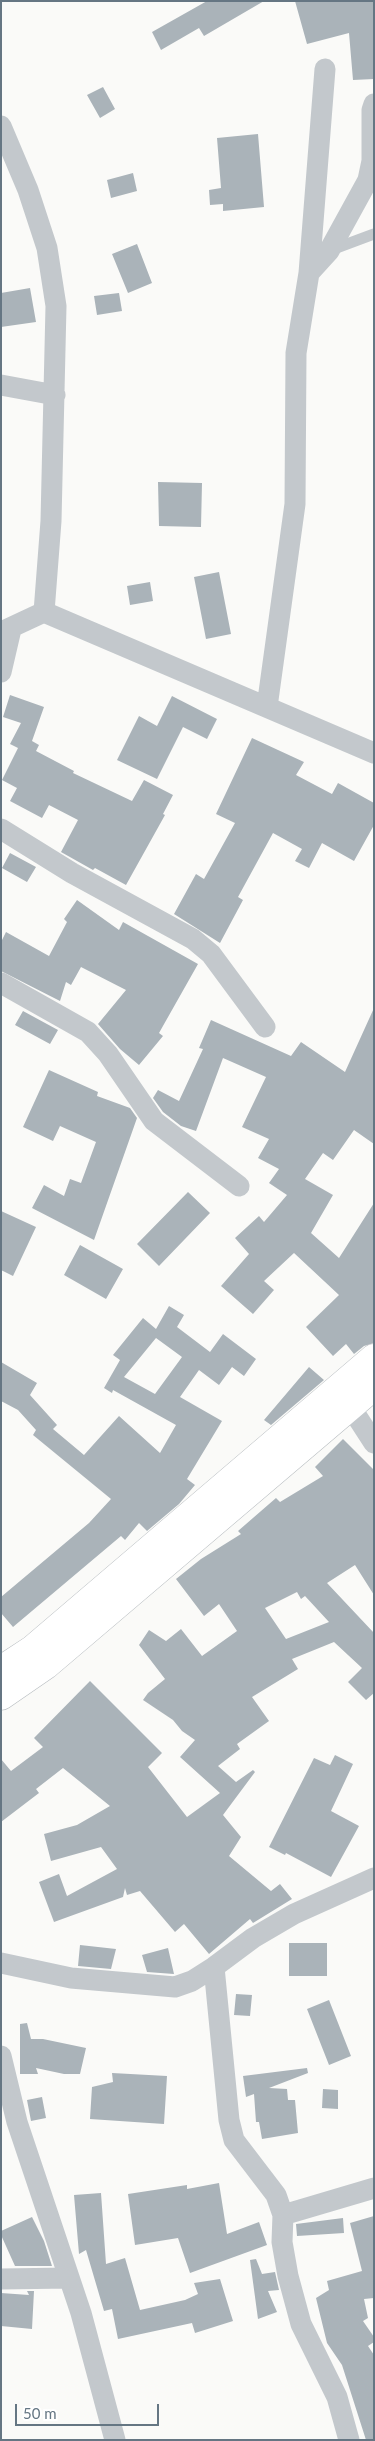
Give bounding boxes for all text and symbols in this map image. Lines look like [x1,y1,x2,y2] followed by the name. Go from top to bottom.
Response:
[18,2394,161,2426] scale bar
[23,2404,57,2422] text: 50 m

